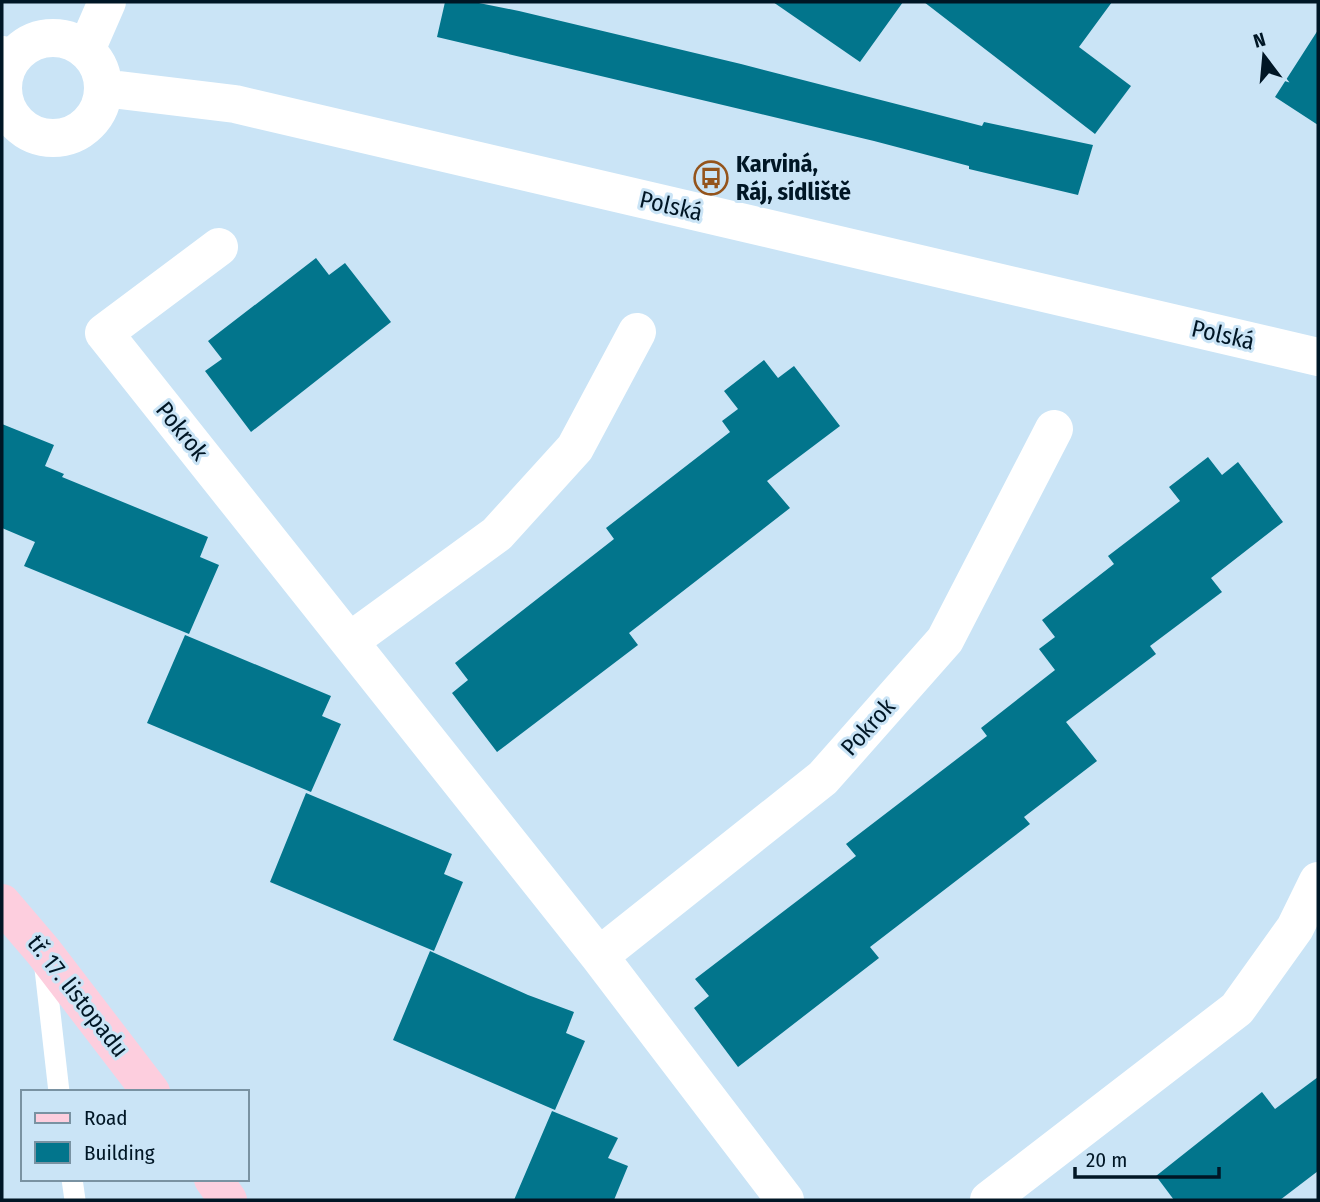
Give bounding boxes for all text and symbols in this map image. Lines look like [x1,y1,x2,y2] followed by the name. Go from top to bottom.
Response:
[1229,21,1299,91] north arrow
[1251,28,1268,53] text: N
[736,150,851,206] place label: Karviná, Ráj, sídliště
[692,159,730,197] bus stop icon: Karviná, Ráj, sídliště
[637,185,705,227] street label: Polská
[1189,314,1257,356] street label: Polská
[150,396,215,467] street label: Pokrok
[835,692,901,761] street label: Pokrok
[22,929,134,1063] street label: tř. 17. listopadu
[21,1090,248,1181] legend
[84,1105,128,1131] text: Road
[1075,1136,1218,1180] scale bar
[84,1140,155,1166] text: Building
[1086,1147,1127,1173] text: 20 m

